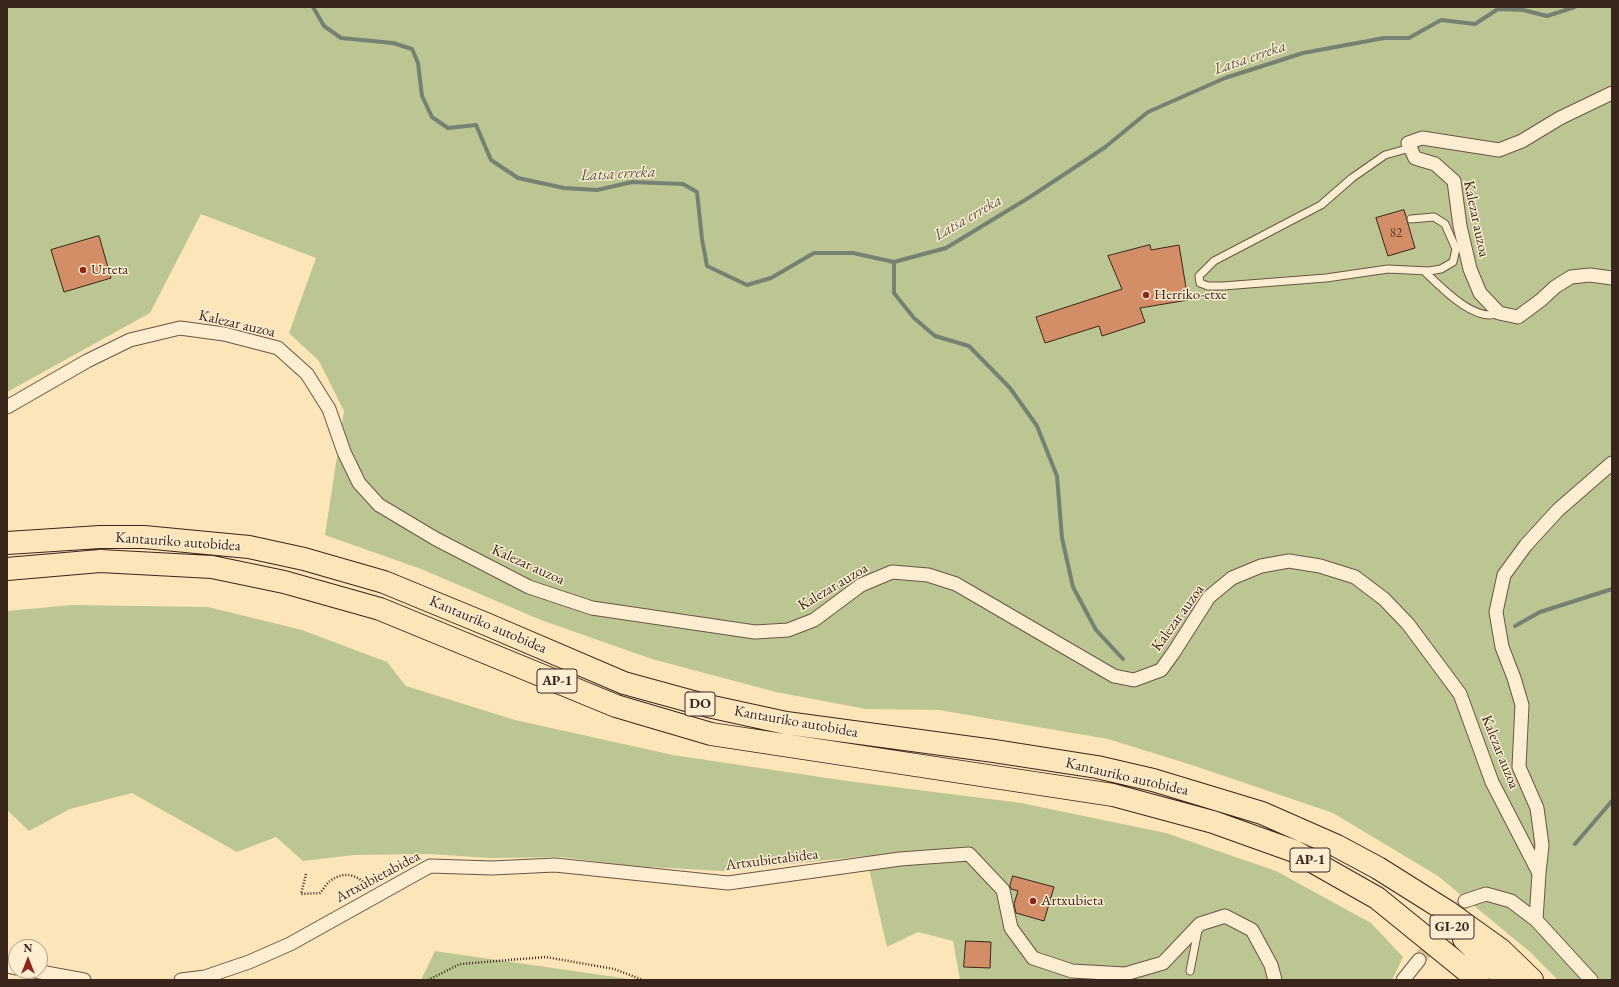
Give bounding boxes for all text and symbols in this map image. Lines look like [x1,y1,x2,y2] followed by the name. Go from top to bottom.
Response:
[1211,37,1289,79] water label: Latsa erreka
[580,162,656,186] water label: Latsa erreka
[1459,179,1493,259] street label: Kalezar auzoa
[931,191,1005,245] water label: Latsa erreka
[1390,225,1402,241] house number: 82
[91,261,128,279] place label: Urteta
[78,265,88,275] marker: Urteta
[1154,286,1227,304] place label: Herriko-etxe
[1141,290,1151,300] marker: Herriko-etxe
[197,306,277,342] street label: Kalezar auzoa
[115,529,241,555] street label: Kantauriko autobidea
[489,541,567,589] street label: Kalezar auzoa
[795,559,871,615] street label: Kalezar auzoa
[1148,581,1208,655] street label: Kalezar auzoa
[427,592,549,658] street label: Kantauriko autobidea
[537,669,577,693] road number: AP-1
[685,692,715,716] road number: DO
[733,702,859,742] street label: Kantauriko autobidea
[1477,712,1523,792] street label: Kalezar auzoa
[1064,754,1190,800] street label: Kantauriko autobidea
[725,845,819,875] street label: Artxubietabidea
[333,847,423,907] street label: Artxubietabidea
[1290,848,1330,872] road number: AP-1
[1041,892,1103,910] place label: Artxubieta
[1028,896,1038,906] marker: Artxubieta
[1430,915,1474,939] road number: GI-20
[8,939,48,979] north arrow
[24,941,32,955] text: N

